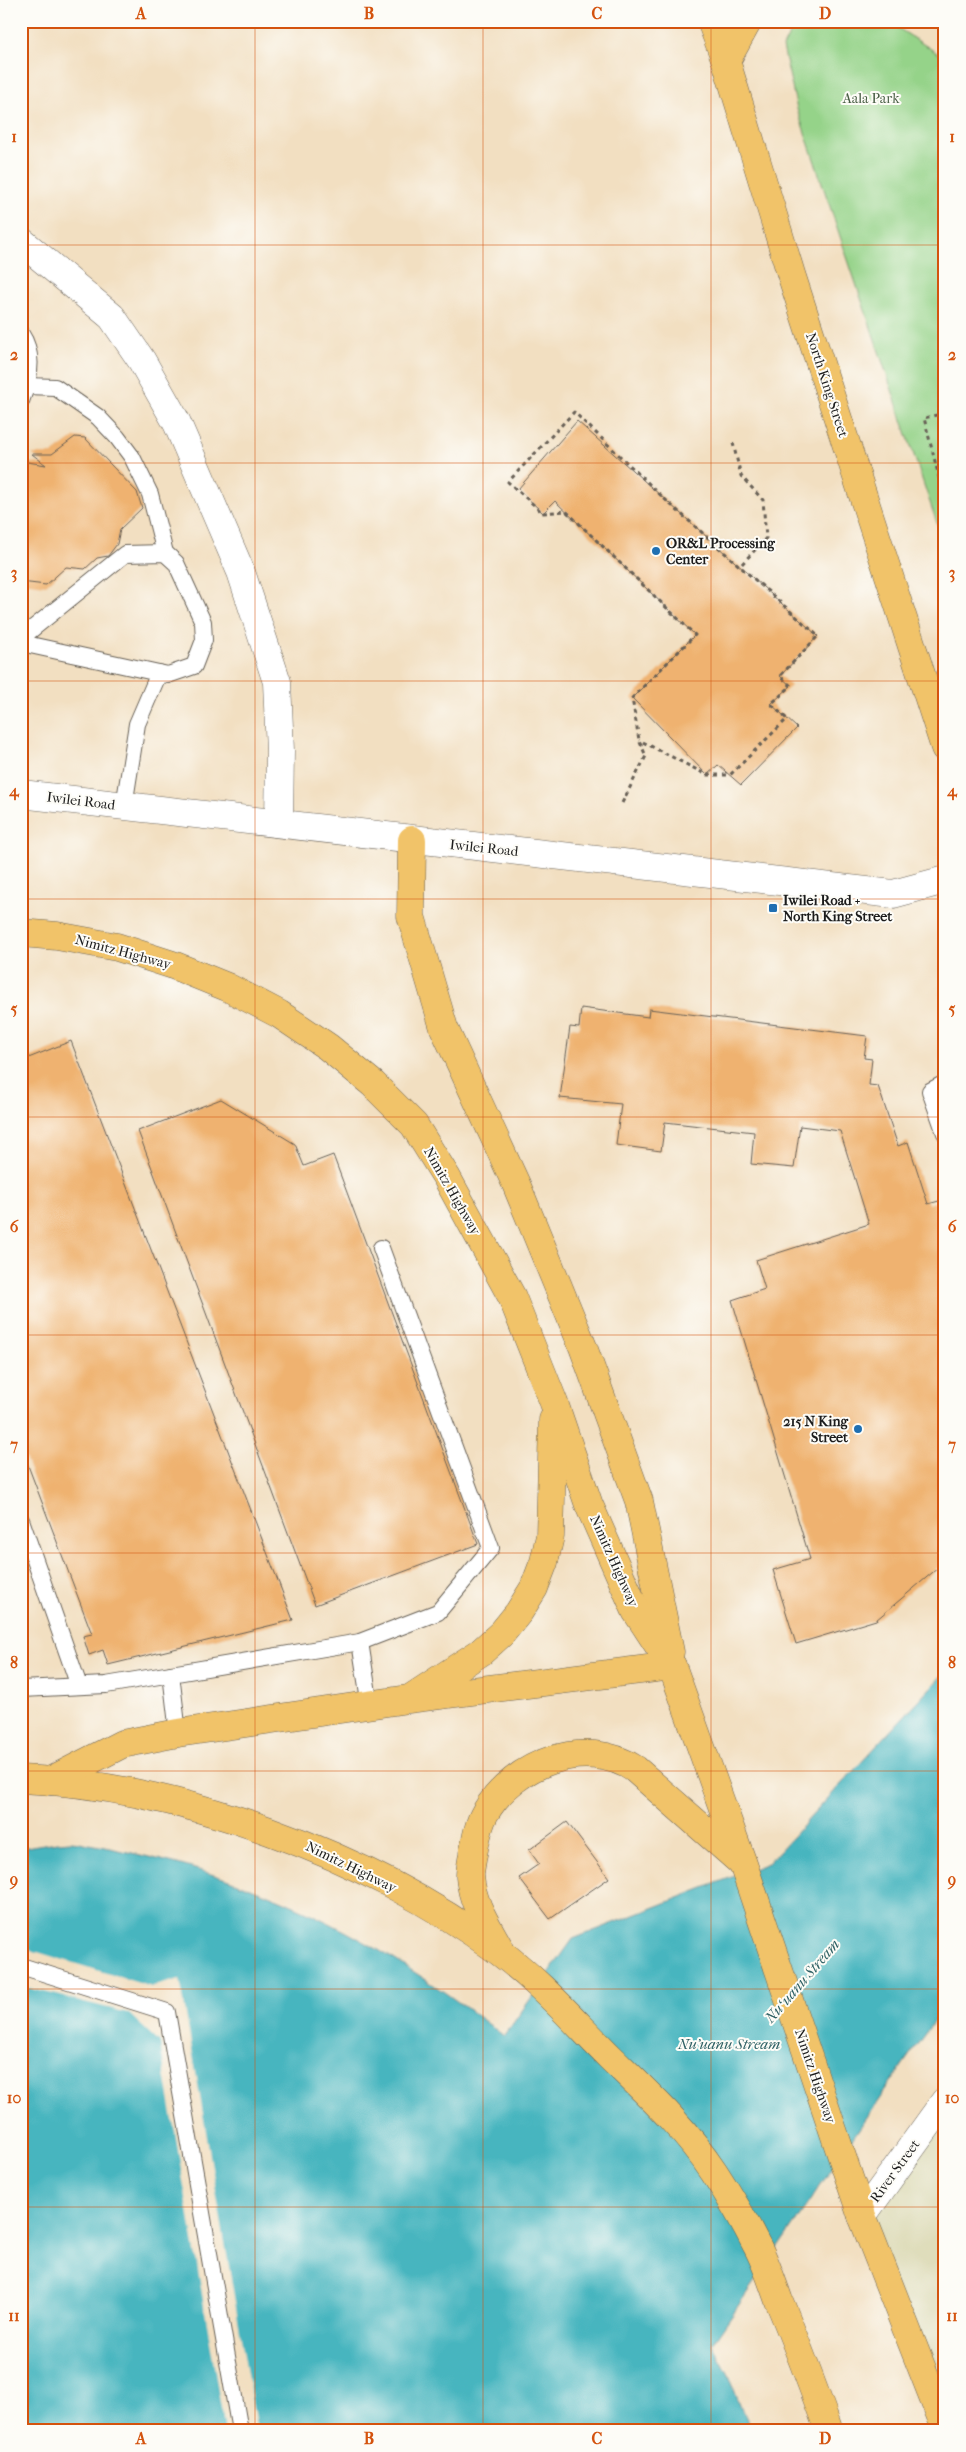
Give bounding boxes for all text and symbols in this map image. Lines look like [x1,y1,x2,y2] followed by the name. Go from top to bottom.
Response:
[135,4,147,23] text: A
[364,4,374,23] text: B
[592,4,603,23] text: C
[819,4,831,23] text: D
[842,90,900,107] park label: Aala Park
[11,127,17,146] text: 1
[949,127,955,146] text: 1
[802,330,852,440] street label: North King Street
[10,345,18,364] text: 2
[948,345,956,364] text: 2
[666,535,775,568] place label: OR&L Processing Center
[650,545,662,557] marker: OR&L Processing Center
[11,563,17,583] text: 3
[949,563,955,583] text: 3
[8,781,20,801] text: 4
[946,781,958,801] text: 4
[46,788,117,814] street label: Iwilei Road
[449,836,519,860] street label: Iwilei Road
[783,892,893,925] place label: Iwilei Road + North King Street
[767,902,779,914] marker: Iwilei Road + North King Street
[73,931,173,973] street label: Nimitz Highway
[11,999,18,1018] text: 5
[949,999,956,1018] text: 5
[420,1144,484,1238] street label: Nimitz Highway
[10,1217,19,1236] text: 6
[948,1217,957,1236] text: 6
[783,1413,849,1446] place label: 215 N King Street
[852,1423,864,1435] marker: 215 N King Street
[9,1435,18,1454] text: 7
[947,1435,956,1454] text: 7
[586,1512,642,1610] street label: Nimitz Highway
[10,1653,18,1672] text: 8
[948,1653,956,1672] text: 8
[303,1838,400,1897] street label: Nimitz Highway
[9,1870,18,1890] text: 9
[947,1870,956,1890] text: 9
[760,1936,843,2027] water label: Nuʻuanu Stream
[791,2027,839,2126] street label: Nimitz Highway
[677,2035,780,2053] water label: Nu'uanu Stream
[7,2088,21,2107] text: 10
[945,2088,959,2107] text: 10
[866,2136,924,2206] street label: River Street
[8,2306,20,2325] text: 11
[946,2306,958,2325] text: 11
[135,2429,147,2448] text: A
[364,2429,374,2448] text: B
[592,2429,603,2448] text: C
[819,2429,831,2448] text: D

